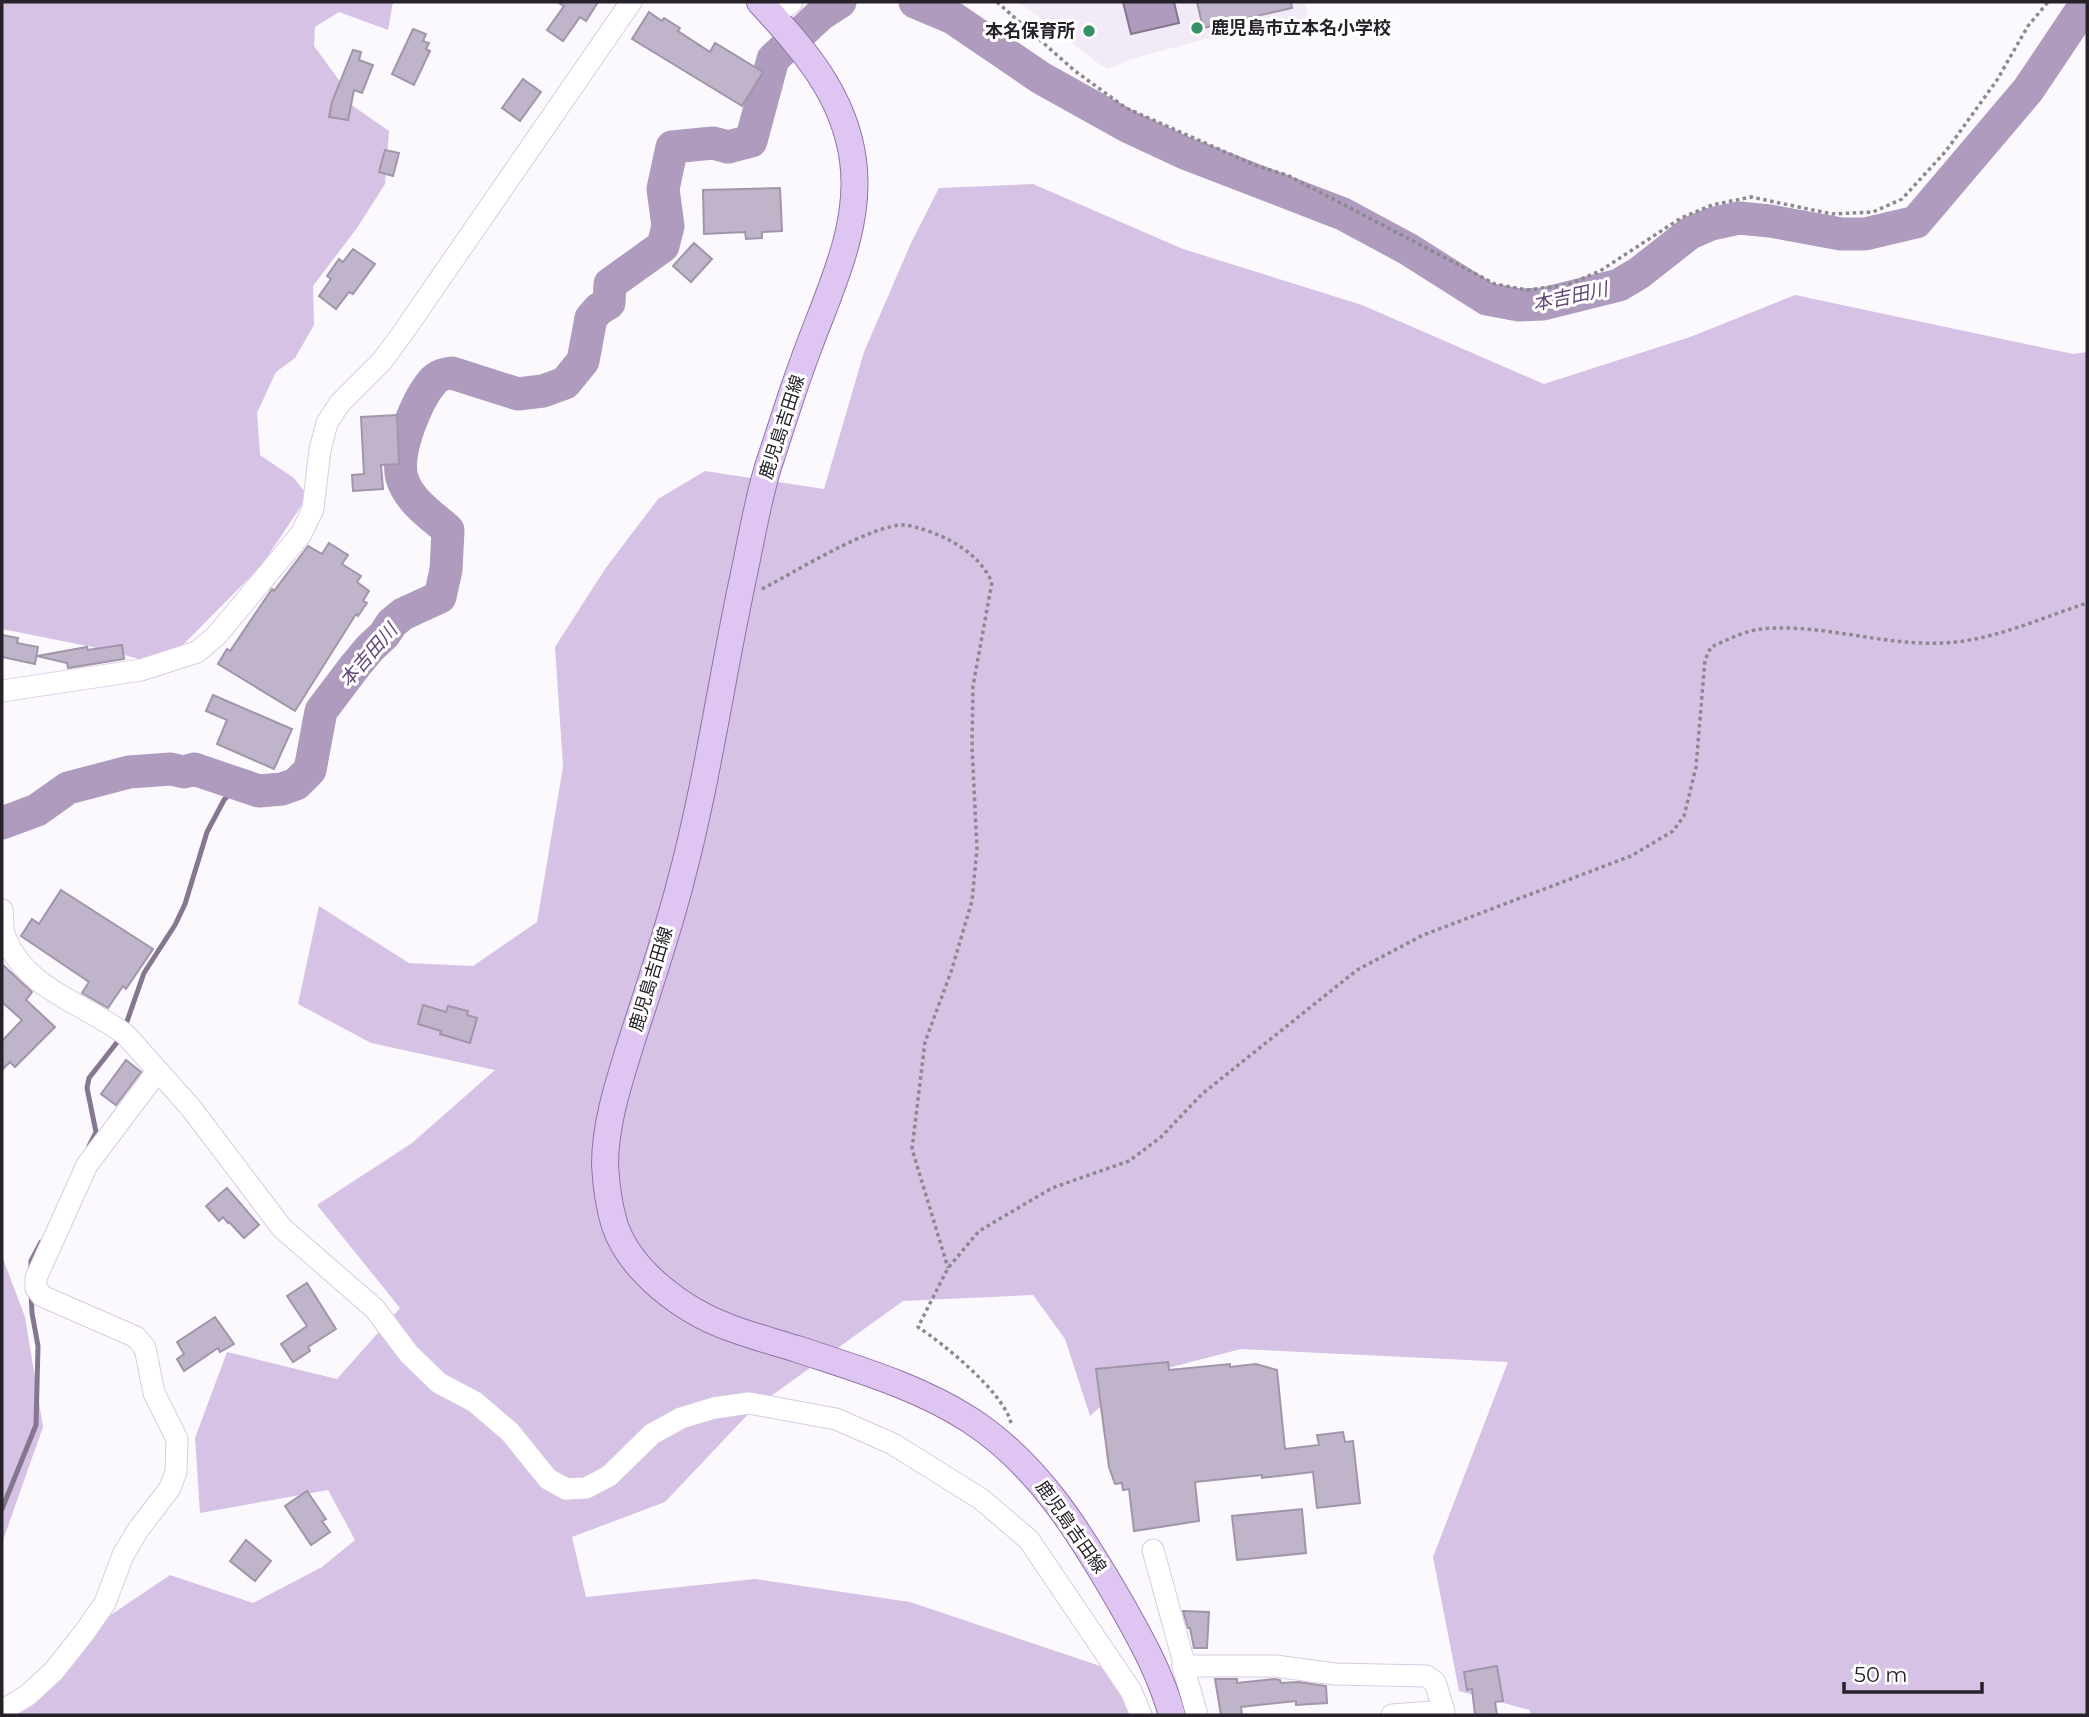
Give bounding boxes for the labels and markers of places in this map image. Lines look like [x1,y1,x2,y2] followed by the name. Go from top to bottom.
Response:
[1211,17,1391,39] place label: 鹿児島市立本名小学校
[985,20,1075,42] place label: 本名保育所
[1189,20,1205,36] marker: 鹿児島市立本名小学校
[1081,23,1097,39] marker: 本名保育所

